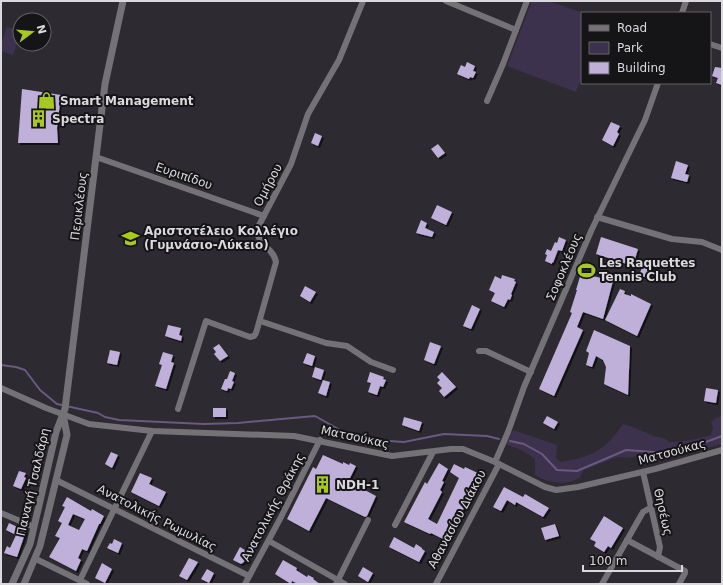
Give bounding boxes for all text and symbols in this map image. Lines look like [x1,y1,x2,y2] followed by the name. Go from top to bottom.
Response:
[12,12,52,52] north arrow
[581,12,711,84] legend
[617,21,647,35] text: Road
[34,23,49,36] text: N
[617,41,643,55] text: Park
[617,61,666,75] text: Building
[37,91,57,111] shop icon: Smart Management
[60,94,194,108] place label: Smart Management
[29,109,49,129] building icon: Spectra
[52,112,104,126] place label: Spectra
[154,160,214,192] street label: Ευριπίδου
[251,161,285,209] street label: Ομήρου
[68,171,90,241] street label: Περικλέους
[144,224,298,252] place label: Αριστοτέλειο Κολλέγιο (Γυμνάσιο-Λύκειο)
[121,228,141,248] school or university icon: Αριστοτέλειο Κολλέγιο (Γυμνάσιο-Λύκειο)
[543,231,585,303] street label: Σοφοκλέους
[599,256,695,284] place label: Les Raquettes Tennis Club
[576,260,596,280] sports icon: Les Raquettes Tennis Club
[320,423,390,451] street label: Ματσούκας
[14,427,52,537] street label: Παναγή Τσαλδάρη
[637,436,707,468] street label: Ματσούκας
[238,450,308,564] street label: Ανατολικής Θράκης
[425,467,489,571] street label: Αθανασίου Διάκου
[313,475,333,495] building icon: NDH-1
[336,478,379,492] place label: NDH-1
[95,482,219,554] street label: Ανατολικής Ρωμυλίας
[651,487,675,537] street label: Θησέως
[583,547,682,573] scale bar
[589,554,627,568] text: 100 m

